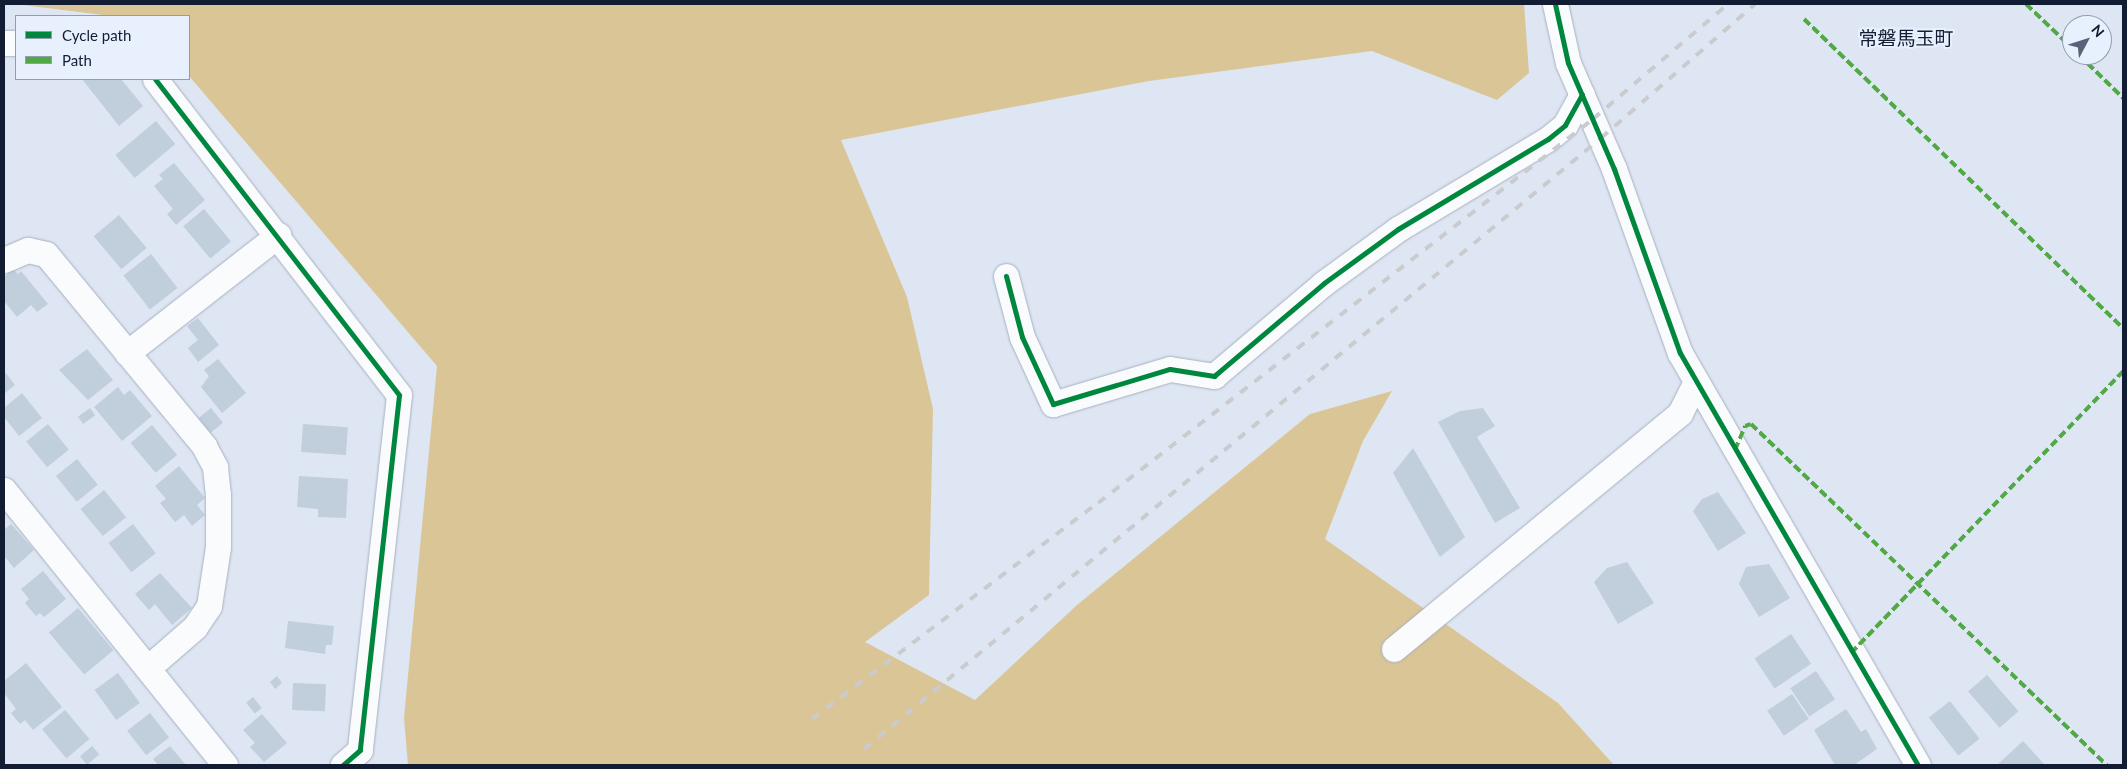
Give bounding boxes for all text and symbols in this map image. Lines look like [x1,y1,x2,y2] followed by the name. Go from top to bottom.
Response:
[15,15,190,80] legend
[2062,15,2112,65] north arrow
[2088,21,2108,40] text: N
[62,26,131,44] text: Cycle path
[1859,27,1953,49] district label: 常磐馬玉町
[62,51,92,69] text: Path

